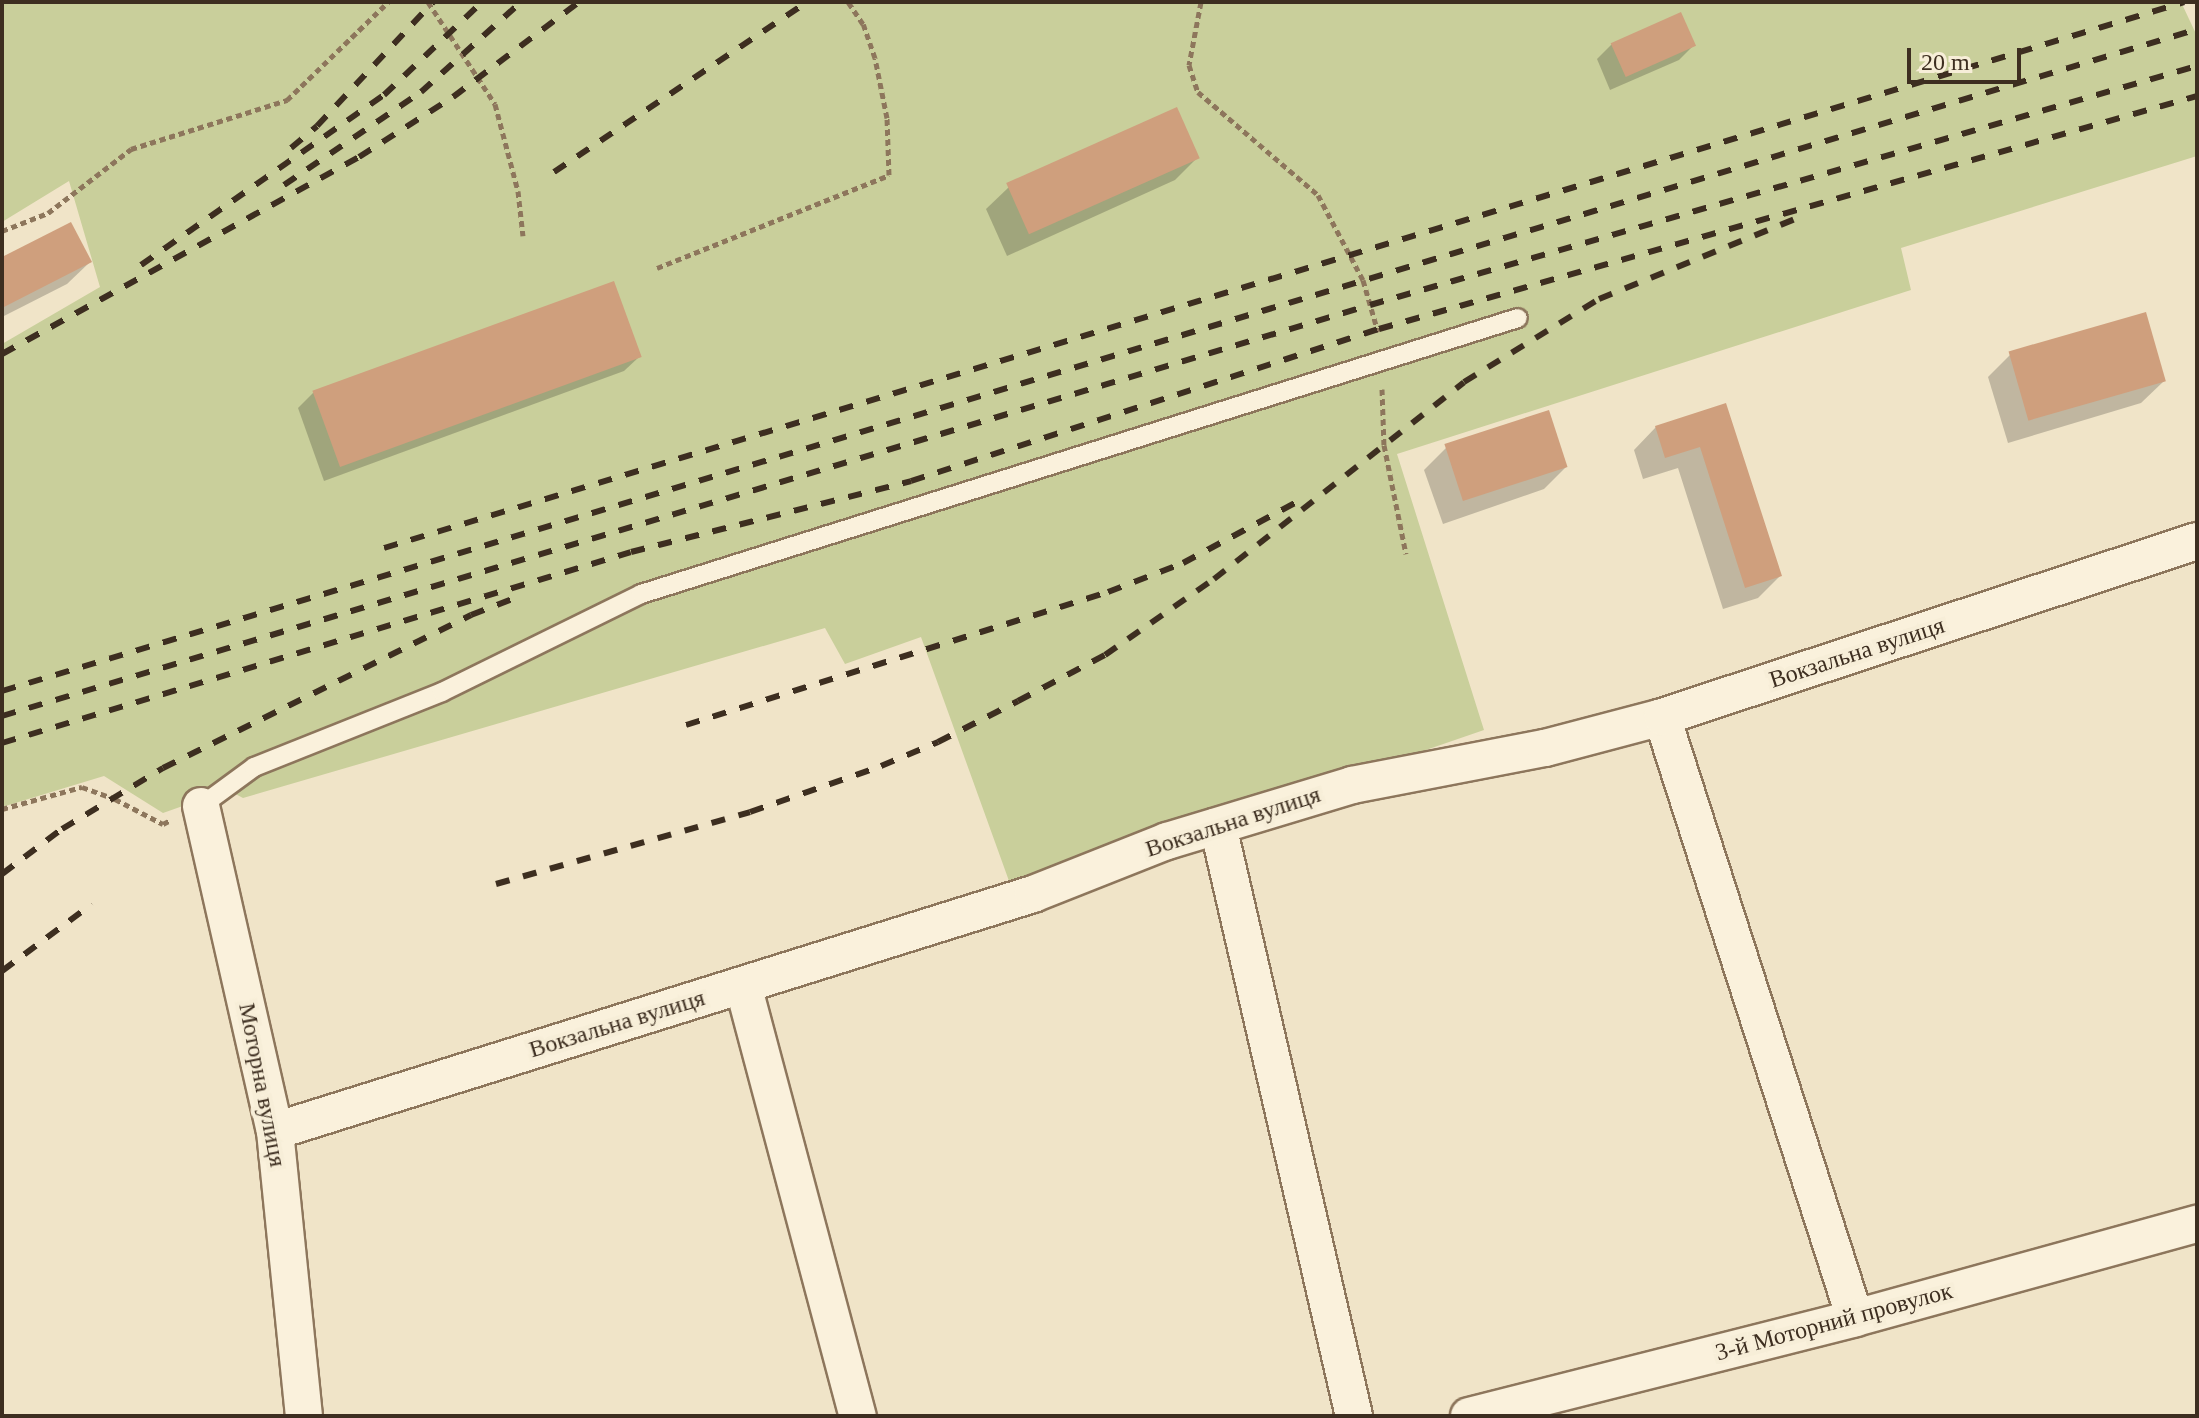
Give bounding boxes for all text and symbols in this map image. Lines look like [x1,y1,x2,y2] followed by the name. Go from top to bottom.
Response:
[1911,32,2025,82] scale bar
[1921,49,1970,75] text: 20 m
[1766,611,1948,695] street label: Вокзальна вулиця
[1142,780,1324,864] street label: Вокзальна вулиця
[526,984,708,1064] street label: Вокзальна вулиця
[232,1001,292,1169] street label: Моторна вулиця
[1712,1277,1956,1367] street label: 3-й Моторний провулок

